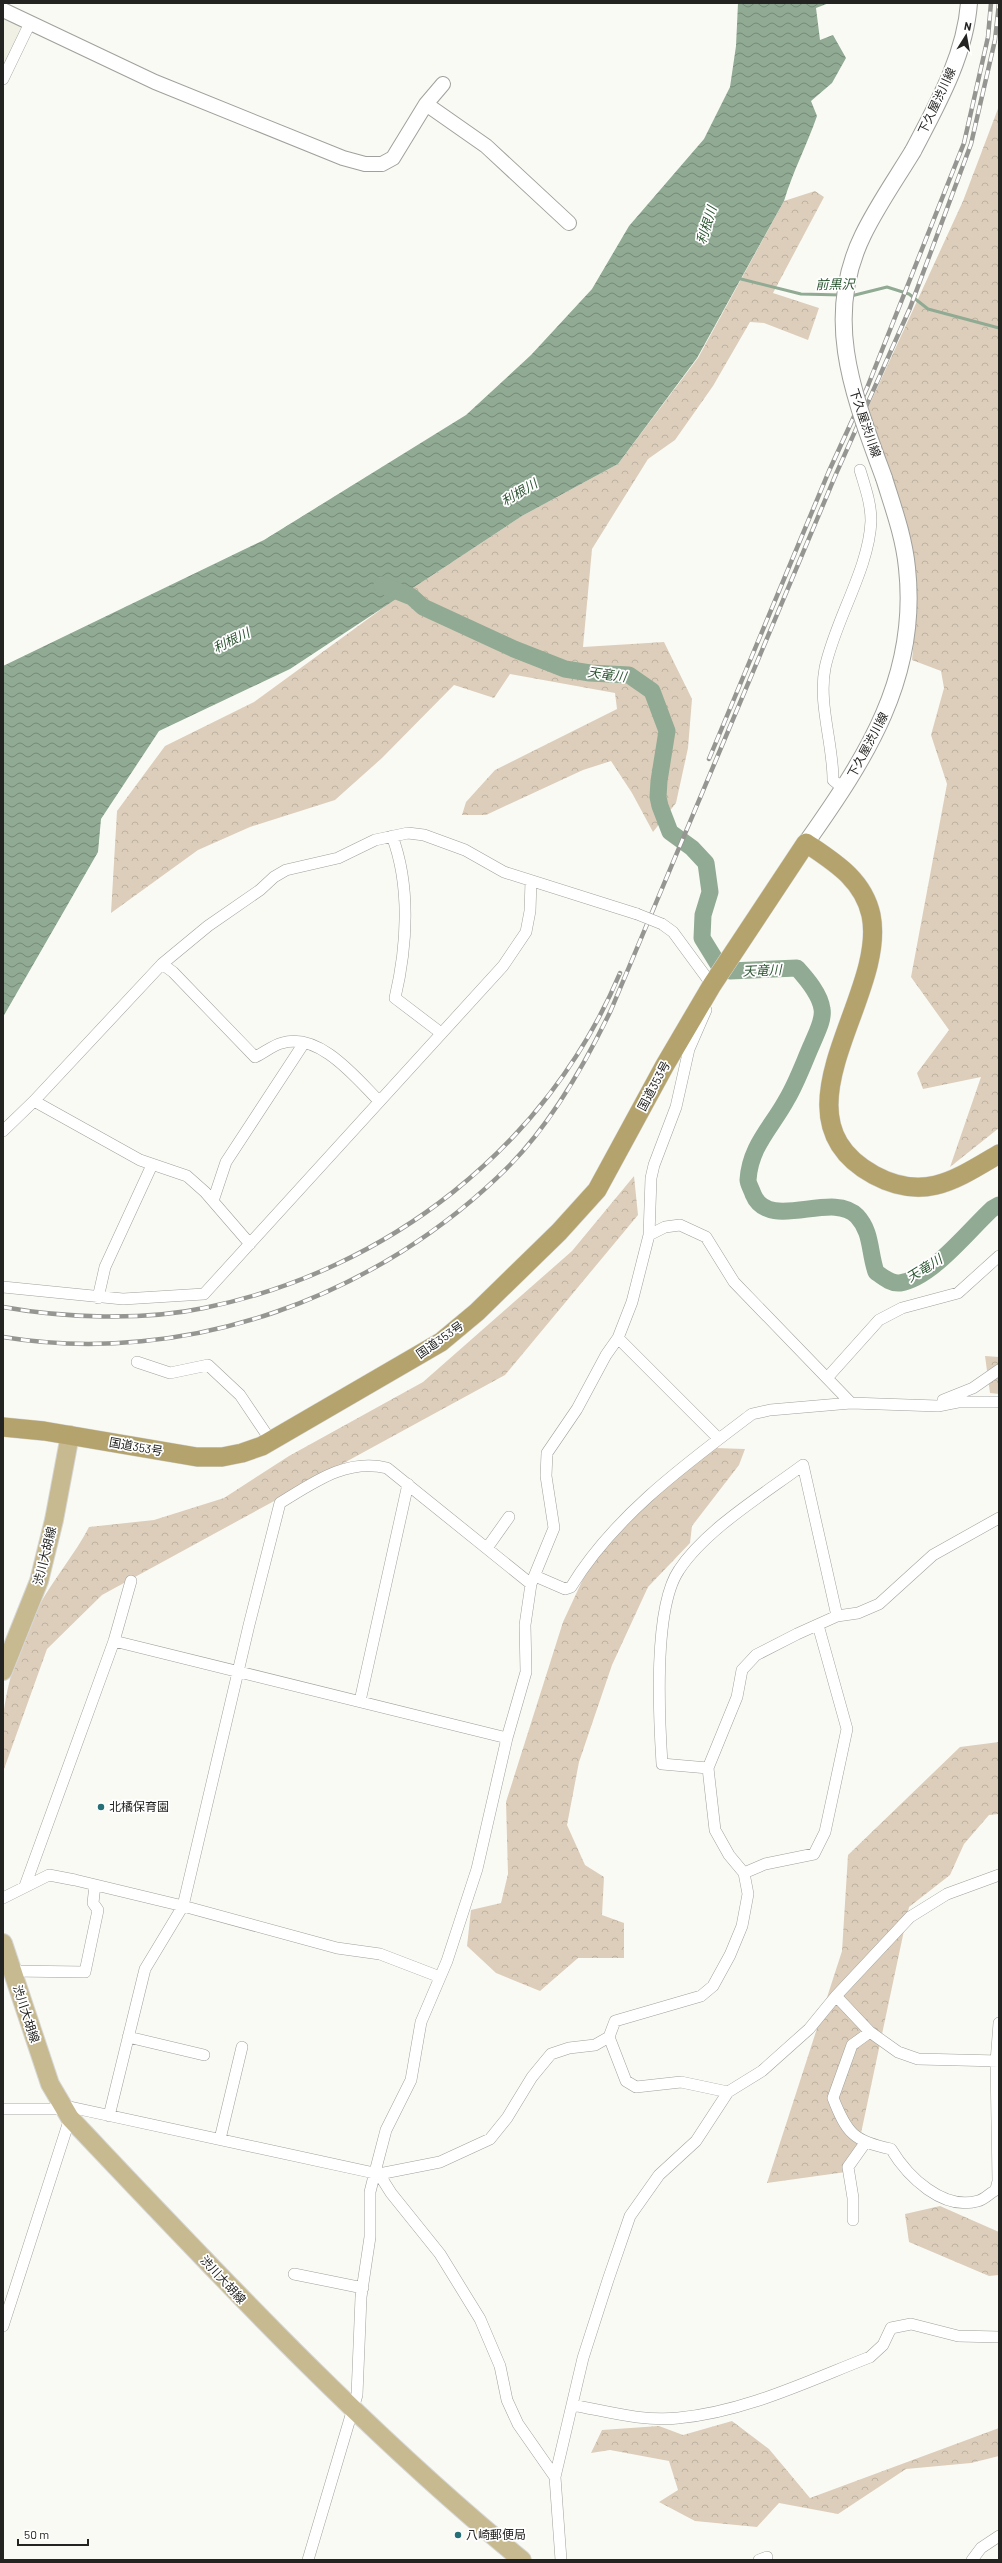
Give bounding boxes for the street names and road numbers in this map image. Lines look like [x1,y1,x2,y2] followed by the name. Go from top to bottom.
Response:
[915,65,958,136] street label: 下久屋渋川線
[848,386,884,459] street label: 下久屋渋川線
[844,709,890,780] street label: 下久屋渋川線
[634,1058,672,1113] street label: 国道353号
[413,1318,466,1361] street label: 国道353号
[108,1434,164,1458] street label: 国道353号
[30,1525,58,1587] street label: 渋川大胡線
[11,1983,43,2044] street label: 渋川大胡線
[198,2253,249,2306] street label: 渋川大胡線

